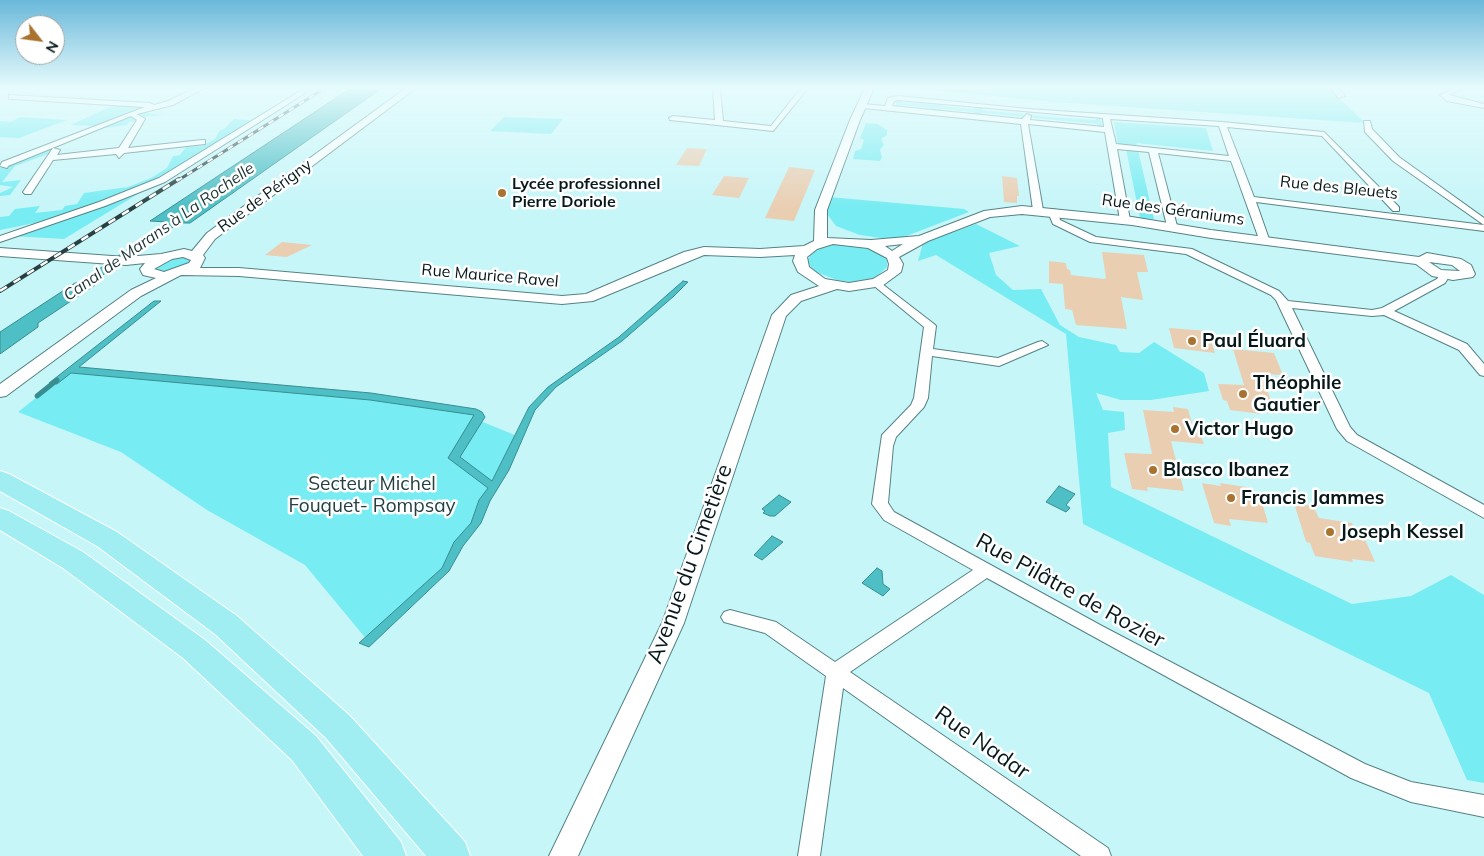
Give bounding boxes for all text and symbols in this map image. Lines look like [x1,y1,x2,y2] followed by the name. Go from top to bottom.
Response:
[15,15,65,65] north arrow
[42,38,63,56] text: N
[214,155,316,237] street label: Rue de Périgny
[60,159,258,305] water label: Canal de Marans à La Rochelle
[1279,172,1399,204] street label: Rue des Bleuets
[512,174,660,212] place label: Lycée professionnel Pierre Doriole
[496,187,508,199] marker: Lycée professionnel Pierre Doriole
[1100,190,1246,230] street label: Rue des Géraniums
[421,260,559,292] street label: Rue Maurice Ravel
[1202,330,1306,352] place label: Paul Éluard
[1186,335,1198,347] marker: Paul Éluard
[1253,372,1341,416] place label: Théophile Gautier
[1237,388,1249,400] marker: Théophile Gautier
[1185,418,1293,440] place label: Victor Hugo
[1169,423,1181,435] marker: Victor Hugo
[1163,459,1289,481] place label: Blasco Ibanez
[642,461,738,667] street label: Avenue du Cimetière
[1147,464,1159,476] marker: Blasco Ibanez
[288,473,456,517] park label: Secteur Michel Fouquet- Rompsay
[1241,487,1384,509] place label: Francis Jammes
[1225,492,1237,504] marker: Francis Jammes
[1340,521,1464,543] place label: Joseph Kessel
[1324,526,1336,538] marker: Joseph Kessel
[971,528,1169,654] street label: Rue Pilâtre de Rozier
[930,701,1034,785] street label: Rue Nadar

